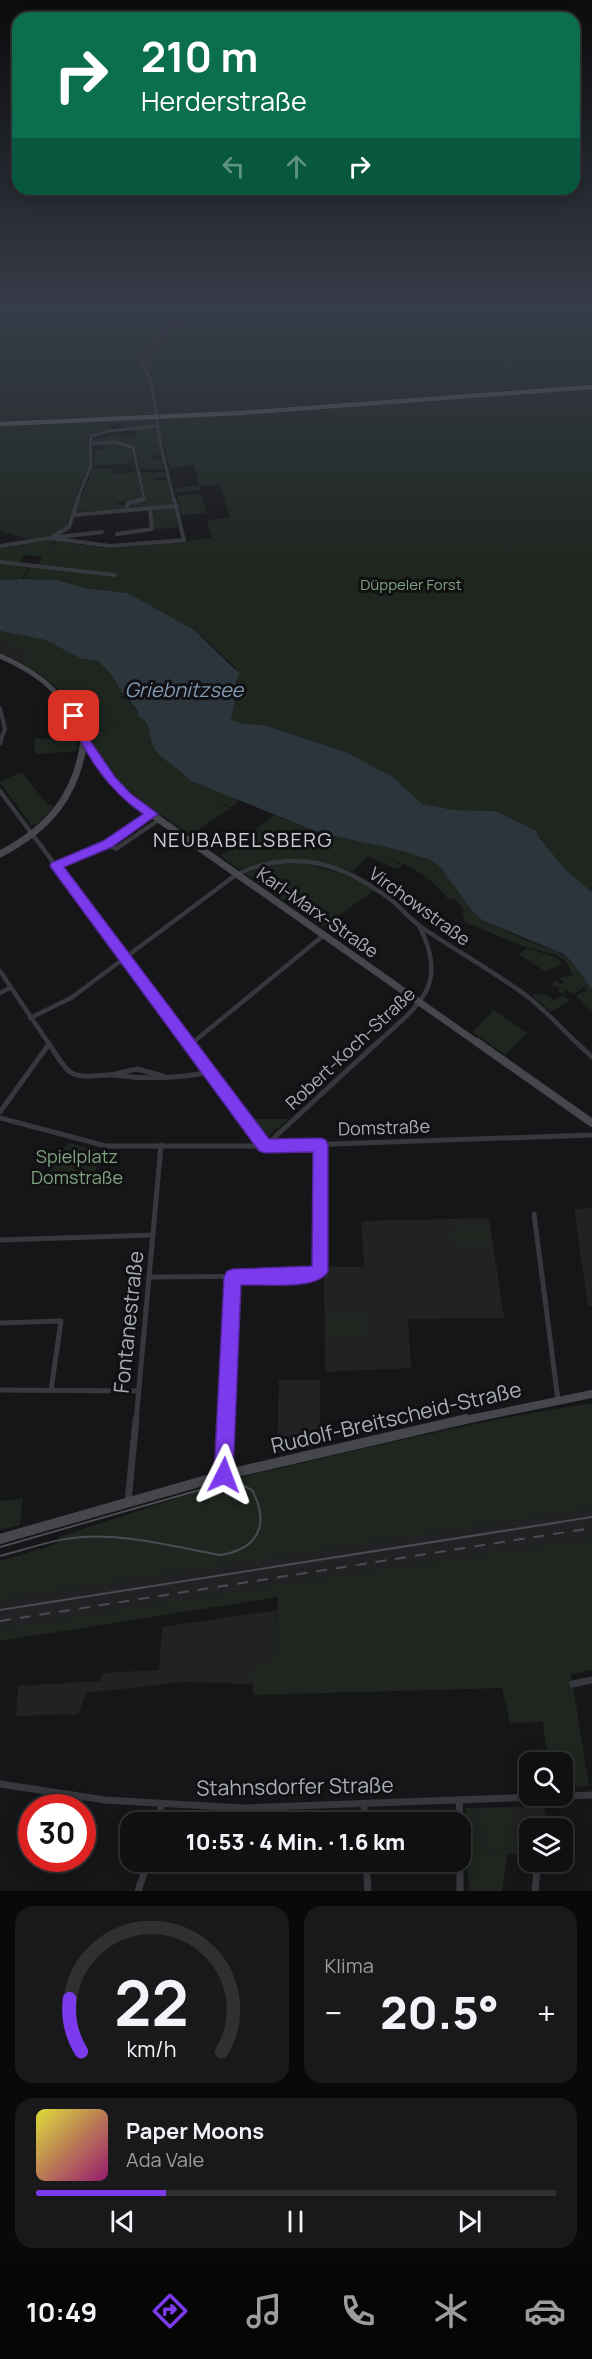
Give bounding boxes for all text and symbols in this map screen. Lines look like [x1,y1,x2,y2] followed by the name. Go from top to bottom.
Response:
[141,27,258,85] text: 210 m
[42,36,120,114] icon: right
[141,82,307,119] text: Herderstraße
[217,150,250,183] icon: left
[280,150,313,183] icon: ahead
[343,150,376,183] icon: right
[360,574,462,595] park label: Düppeler Forst
[125,676,245,703] water label: Griebnitzsee
[48,690,99,741] pin
[57,699,90,732] icon: arrive
[153,826,333,853] district label: NEUBABELSBERG
[252,861,384,963] street label: Karl-Marx-Straße
[365,861,475,951] street label: Virchowstraße
[280,982,420,1114] street label: Robert-Koch-Straße
[338,1113,430,1141] street label: Domstraße
[31,1144,123,1189] park label: Spielplatz Domstraße
[107,1249,149,1395] street label: Fontanestraße
[268,1375,524,1459] street label: Rudolf-Breitscheid-Straße
[192,1443,256,1507] position arrow
[519,1752,573,1872] map controls
[519,1752,573,1806] button: search
[196,1770,394,1802] street label: Stahnsdorfer Straße
[18,1794,96,1872] speed limit sign: 30
[519,1818,573,1872] button: layers
[186,1827,405,1857] text: 10:53 · 4 Min. · 1.6 km
[325,1952,374,1979] text: Klima
[115,1959,189,2045] text: 22
[380,1981,499,2043] text: 20.5°
[325,1990,342,2035] text: −
[537,1990,556,2035] text: +
[127,2034,177,2063] text: km/h
[126,2116,264,2146] text: Paper Moons
[126,2146,204,2173] text: Ada Vale
[106,2205,139,2238] icon: previous
[279,2205,312,2238] icon: pause
[453,2205,486,2238] icon: next
[149,2290,191,2332] icon: directions
[243,2290,285,2332] icon: music
[337,2290,379,2332] icon: phone
[430,2290,472,2332] icon: climate
[524,2290,566,2332] icon: car
[26,2293,97,2330] text: 10:49

